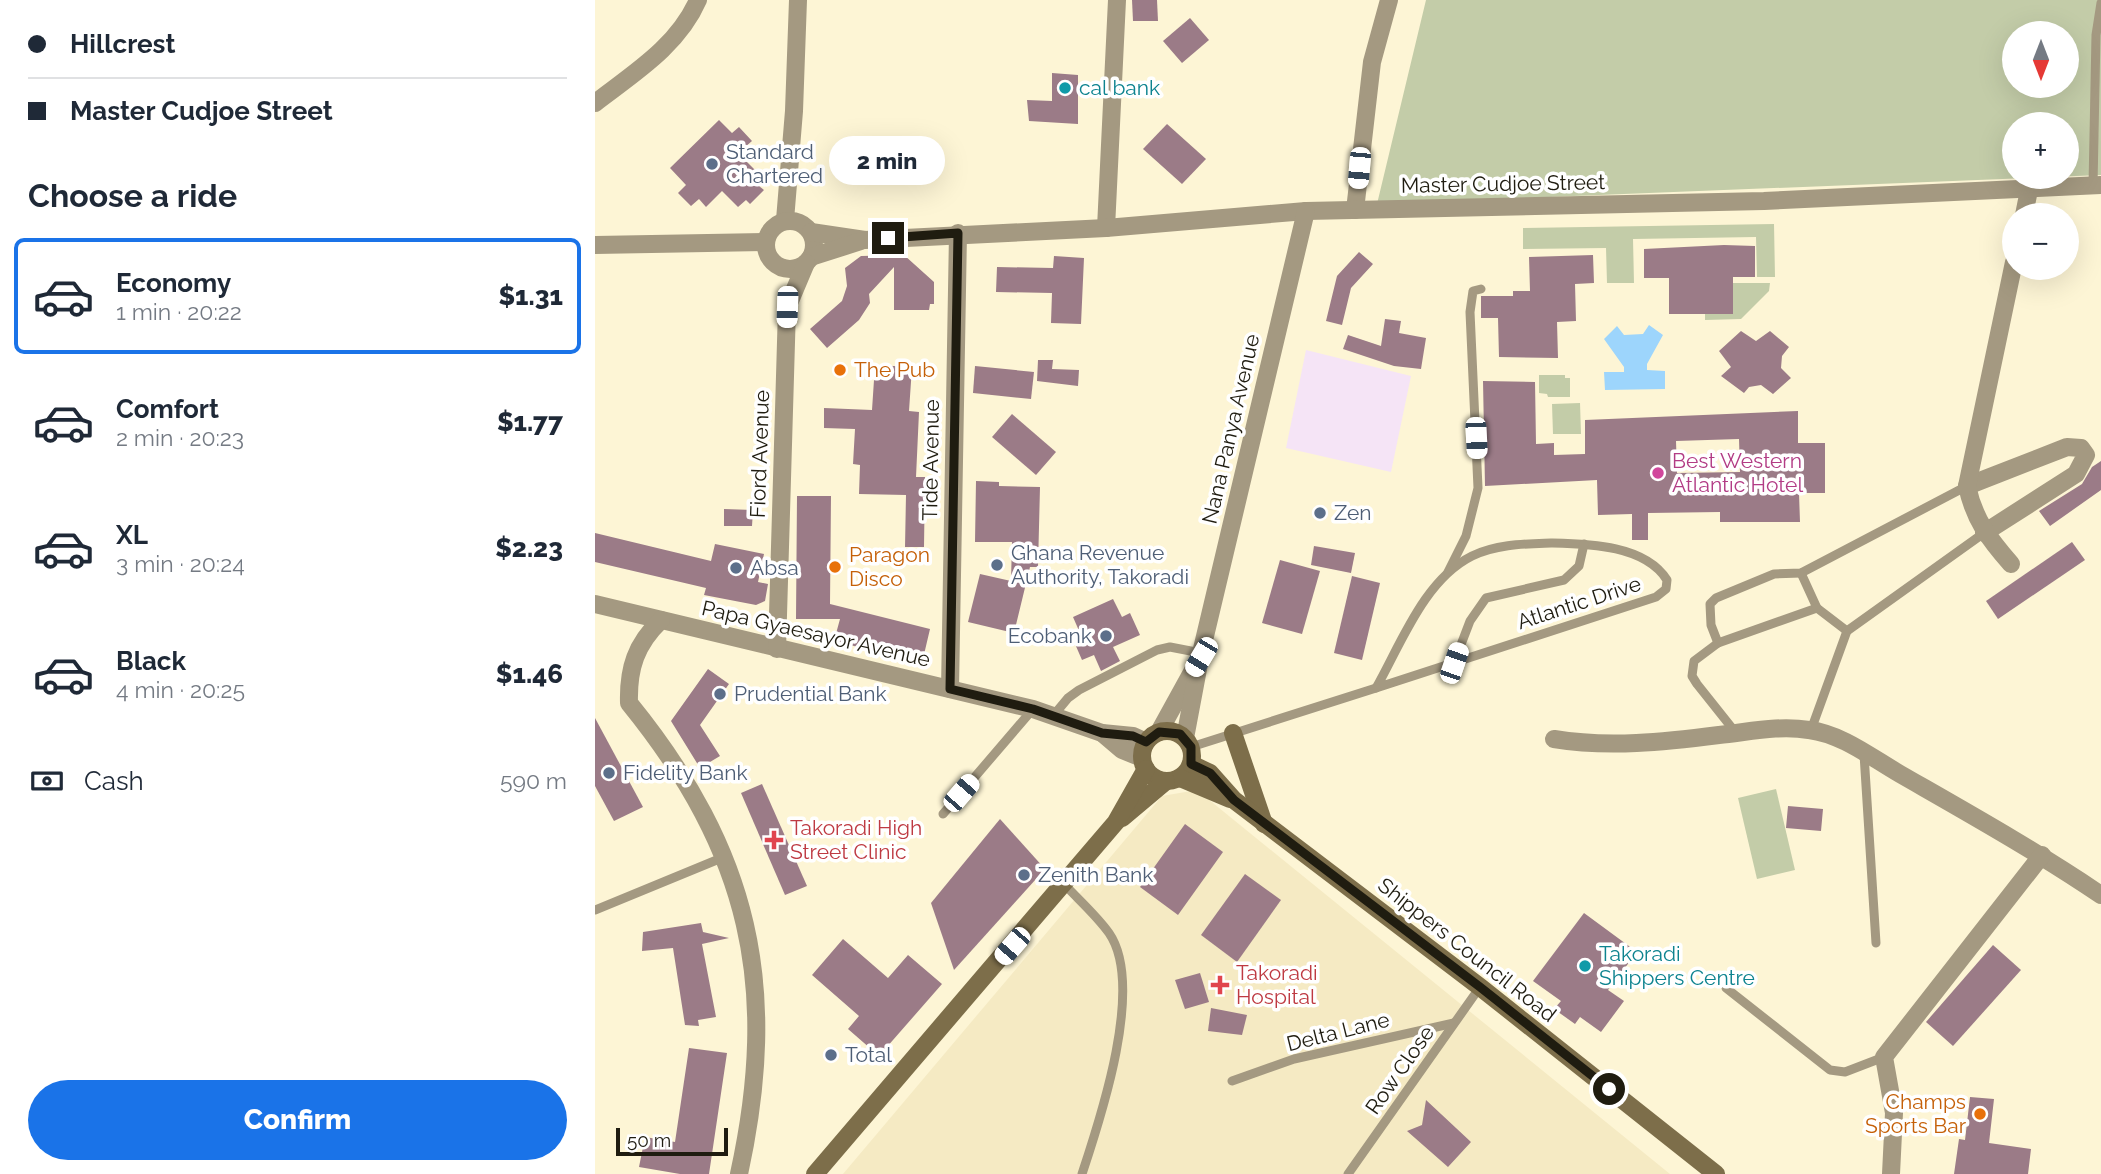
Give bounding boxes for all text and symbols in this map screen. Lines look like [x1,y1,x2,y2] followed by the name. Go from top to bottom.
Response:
[2002,21,2079,98] north arrow
[2002,21,2079,280] map controls
[70,29,175,59] text: Hillcrest
[1079,75,1160,100] place label: cal bank
[1057,80,1073,96] marker: cal bank
[70,96,333,126] text: Master Cudjoe Street
[2002,112,2079,189] button: +
[830,136,946,186] callout: 2 min
[726,139,823,188] place label: Standard Chartered
[1347,146,1372,190] car
[857,147,917,174] text: 2 min
[704,156,720,172] marker: Standard Chartered
[1401,169,1605,198] street label: Master Cudjoe Street
[28,177,237,214] text: Choose a ride
[2002,203,2079,280] button: −
[872,222,904,254] route end
[32,265,95,328] icon: car
[116,268,231,298] text: Economy
[498,281,563,311] text: $1.31
[776,286,799,328] car
[116,298,242,325] text: 1 min · 20:22
[1197,332,1265,526] street label: Nana Panya Avenue
[854,357,935,382] place label: The Pub
[832,362,848,378] marker: The Pub
[745,390,774,518] street label: Fiord Avenue
[32,391,95,454] icon: car
[116,394,219,424] text: Comfort
[917,399,944,521] street label: Tide Avenue
[497,407,563,437] text: $1.77
[1465,416,1488,460] car
[116,424,244,451] text: 2 min · 20:23
[1672,448,1803,497] place label: Best Western Atlantic Hotel
[1650,465,1666,481] marker: Best Western Atlantic Hotel
[1334,500,1371,525] place label: Zen
[1312,505,1328,521] marker: Zen
[32,517,95,580] icon: car
[116,520,148,550] text: XL
[495,533,563,563] text: $2.23
[1011,540,1189,589] place label: Ghana Revenue Authority, Takoradi
[849,542,930,591] place label: Paragon Disco
[116,550,245,577] text: 3 min · 20:24
[750,555,799,580] place label: Absa
[989,557,1005,573] marker: Ghana Revenue Authority, Takoradi
[827,559,843,575] marker: Paragon Disco
[728,560,744,576] marker: Absa
[1514,571,1644,634] street label: Atlantic Drive
[699,595,933,672] street label: Papa Gyaesayor Avenue
[1008,623,1092,648] place label: Ecobank
[1098,628,1114,644] marker: Ecobank
[1182,634,1221,680] car
[1438,640,1471,686] car
[32,643,95,706] icon: car
[116,646,186,676] text: Black
[496,659,563,689] text: $1.46
[116,676,245,703] text: 4 min · 20:25
[734,681,887,706] place label: Prudential Bank
[712,686,728,702] marker: Prudential Bank
[623,760,748,785] place label: Fidelity Bank
[28,762,66,800] icon: cash
[601,765,617,781] marker: Fidelity Bank
[84,766,144,796] text: Cash
[500,767,567,794] text: 590 m
[940,770,983,816] car
[790,815,922,864] place label: Takoradi High Street Clinic
[764,830,784,850] marker: Takoradi High Street Clinic
[1038,862,1153,887] place label: Zenith Bank
[1016,867,1032,883] marker: Zenith Bank
[1373,872,1561,1027] street label: Shippers Council Road
[991,923,1034,969] car
[1599,941,1755,990] place label: Takoradi Shippers Centre
[1577,958,1593,974] marker: Takoradi Shippers Centre
[1236,960,1318,1009] place label: Takoradi Hospital
[1210,975,1230,995] marker: Takoradi Hospital
[1284,1007,1392,1056] street label: Delta Lane
[1360,1021,1439,1119] street label: Row Close
[845,1042,892,1067] place label: Total
[823,1047,839,1063] marker: Total
[1593,1073,1625,1105] route start
[28,1080,567,1160] button: Confirm
[1865,1089,1967,1138] place label: Champs Sports Bar
[1972,1106,1988,1122] marker: Champs Sports Bar
[616,1125,728,1157] scale bar
[627,1129,671,1151] text: 50 m

